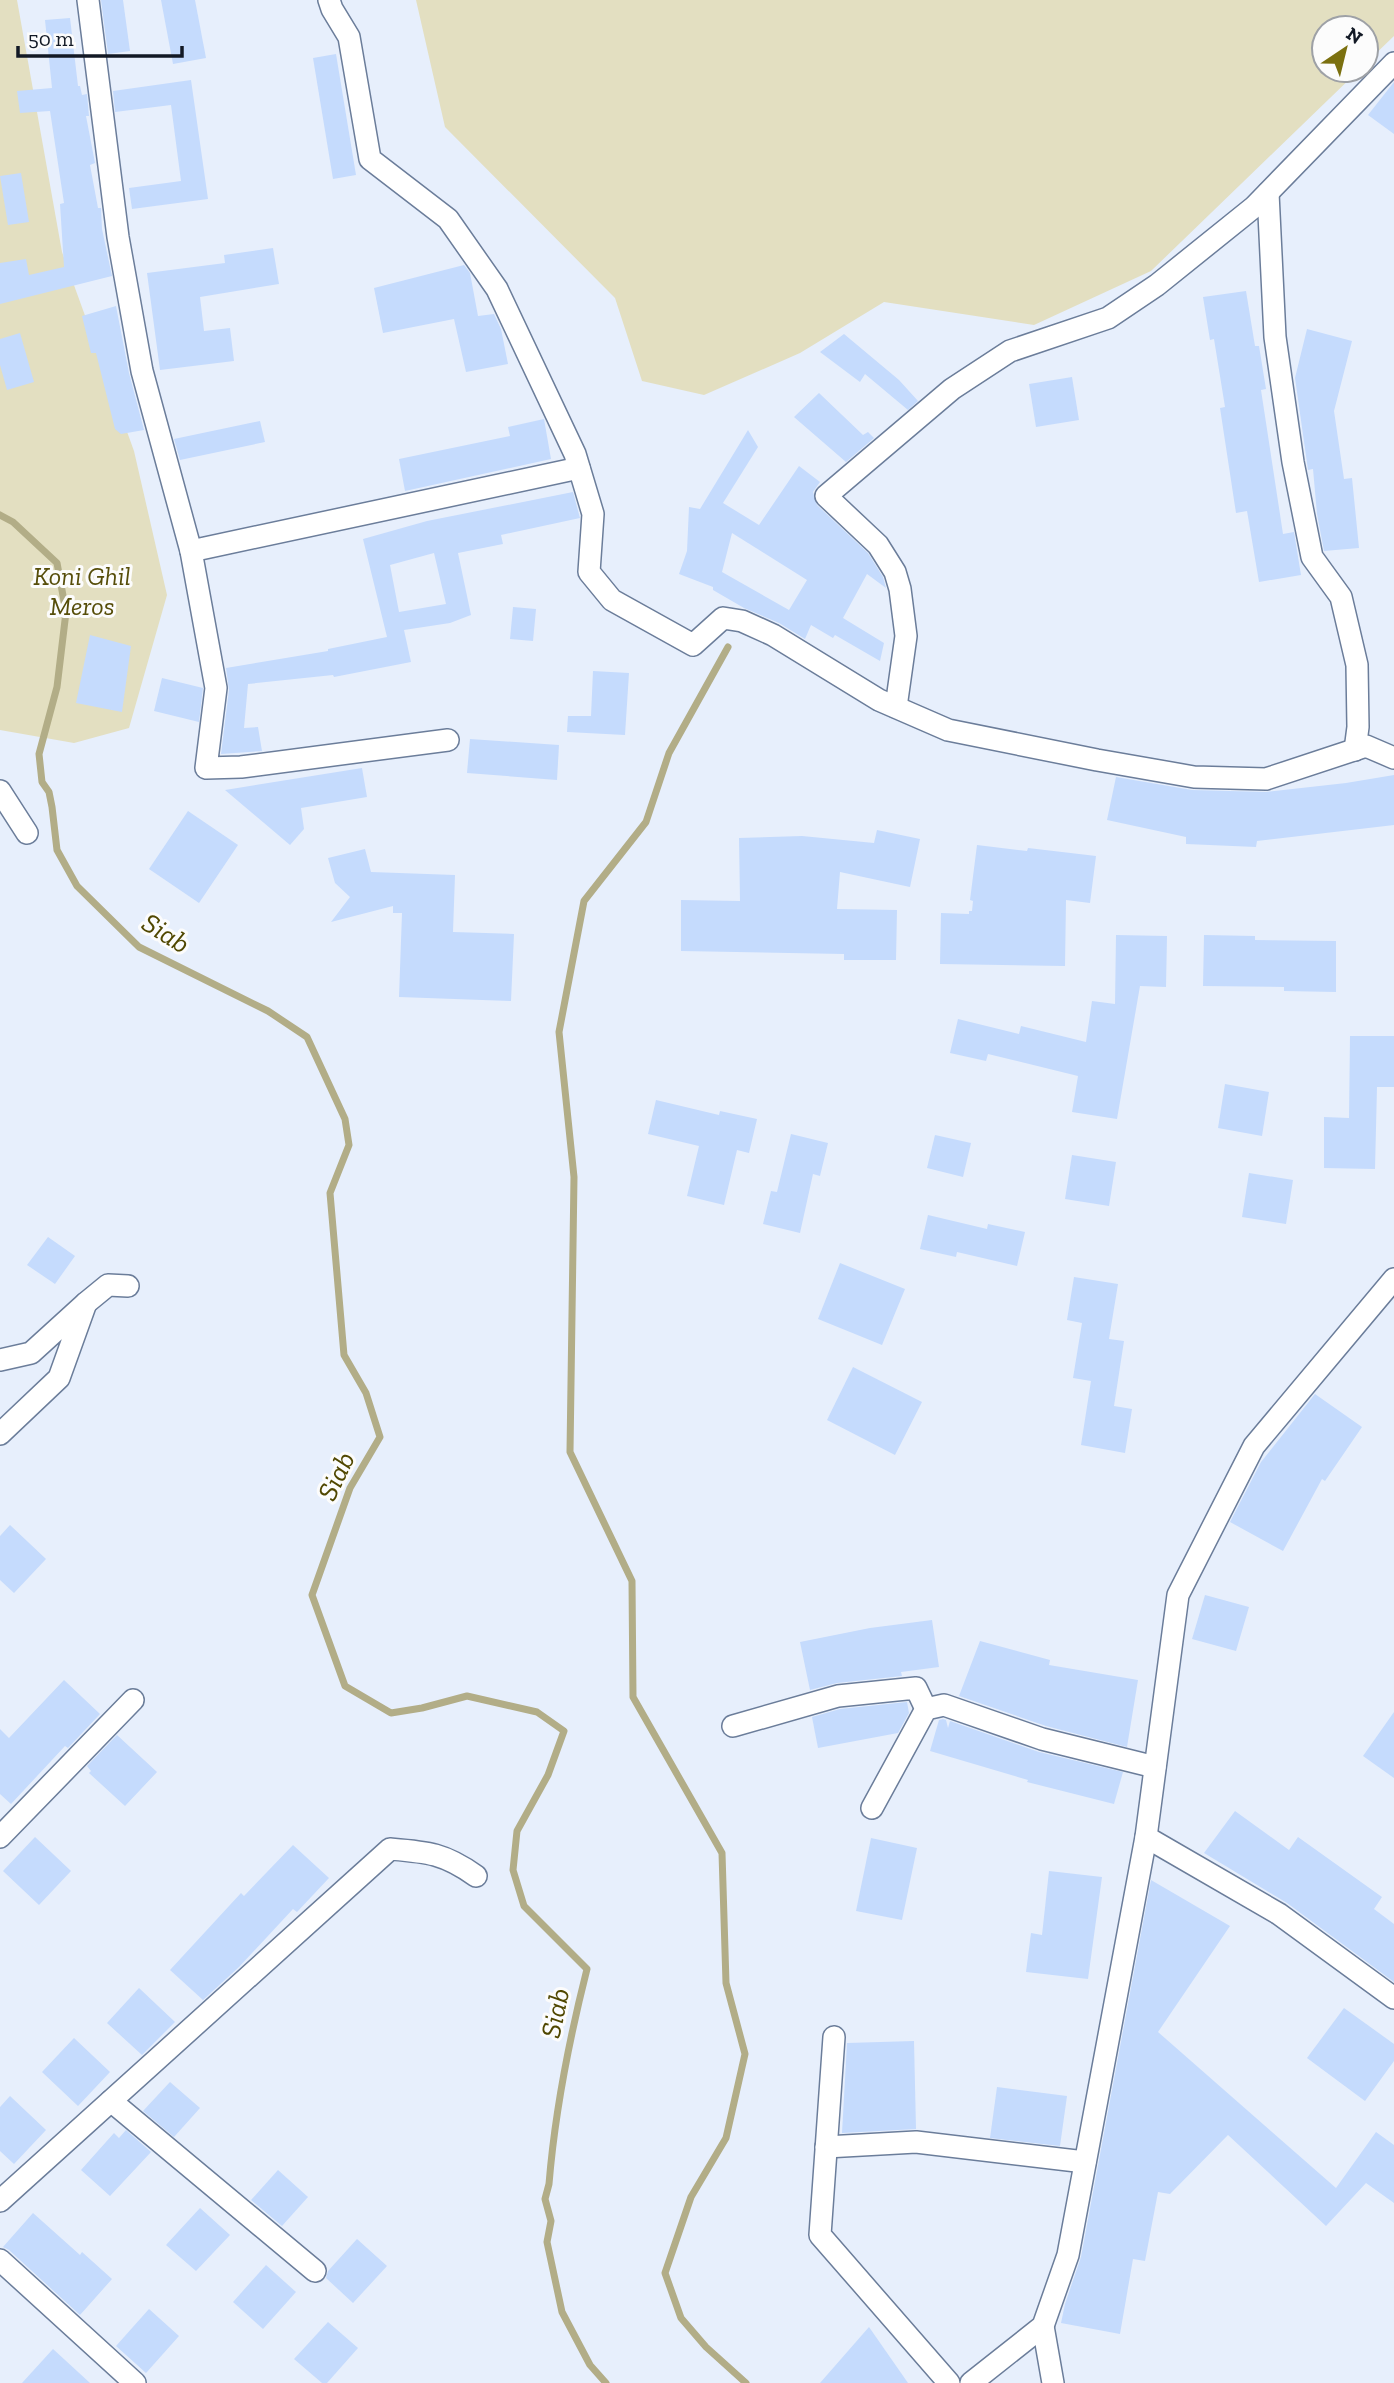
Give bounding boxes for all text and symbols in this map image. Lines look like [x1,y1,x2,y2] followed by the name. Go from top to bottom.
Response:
[18,14,182,58] scale bar
[1310,14,1380,84] north arrow
[1342,22,1367,49] text: N
[28,26,74,51] text: 50 m
[33,560,131,622] park label: Koni Ghil Meros
[136,906,196,960] water label: Siab
[310,1446,362,1506] water label: Siab
[534,1985,576,2041] water label: Siab

